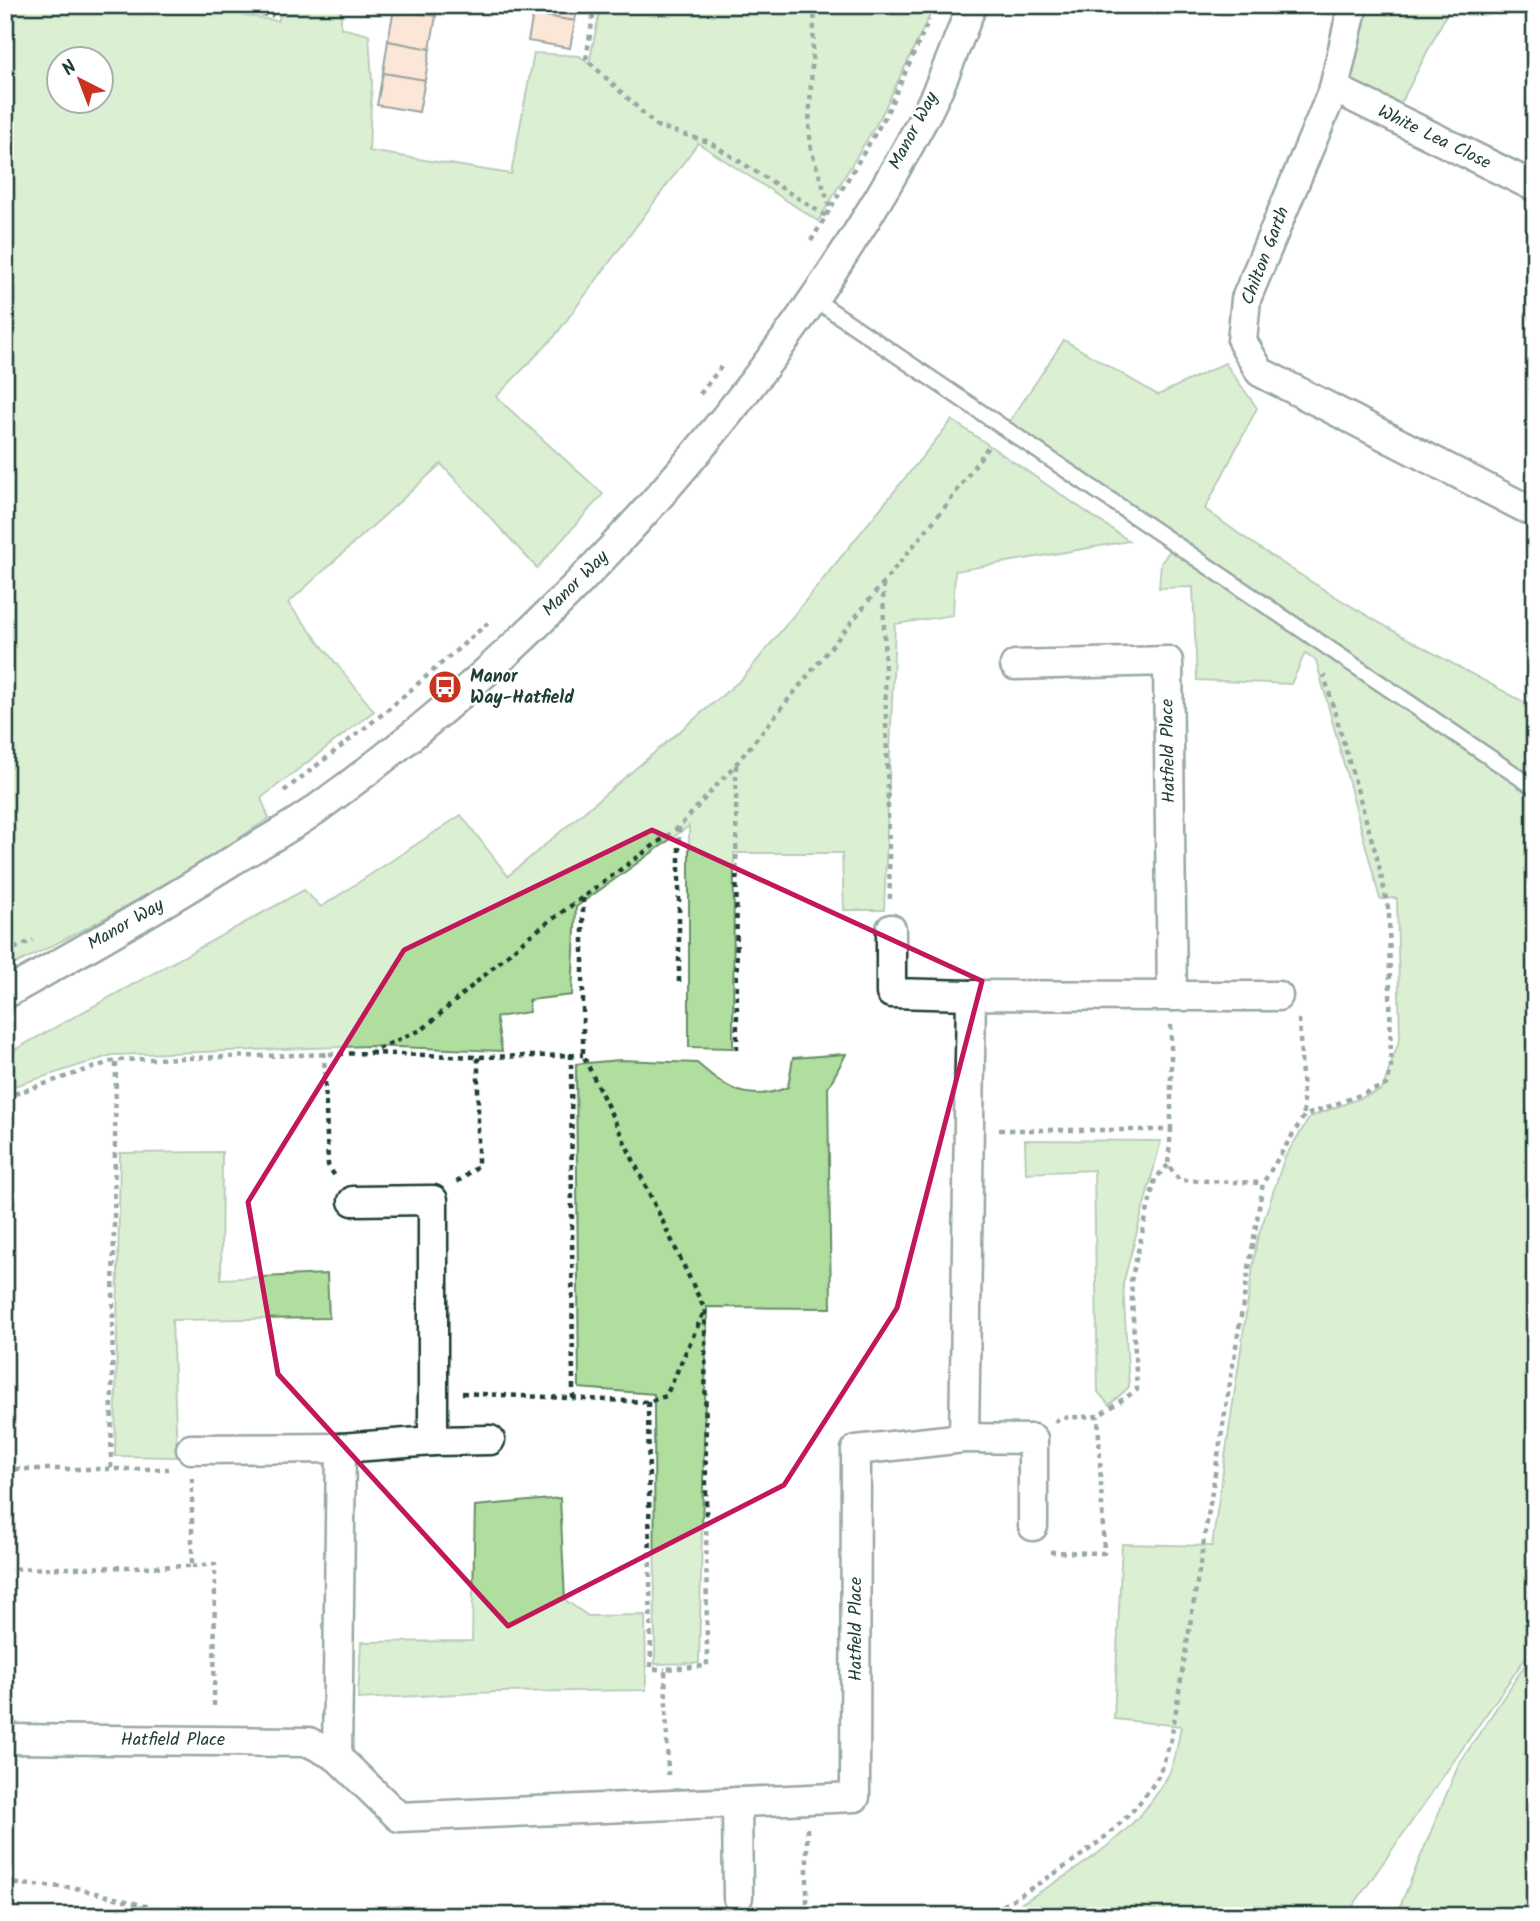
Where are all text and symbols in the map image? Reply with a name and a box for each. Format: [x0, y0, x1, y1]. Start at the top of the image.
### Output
north arrow [46, 46, 116, 116]
text: N [55, 54, 84, 84]
street label: Manor Way [881, 86, 947, 175]
street label: White Lea Close [1372, 98, 1496, 178]
street label: Chilton Garth [1234, 203, 1298, 309]
street label: Manor Way [536, 543, 617, 624]
place label: Manor Way-Hatfield [470, 663, 574, 713]
bus stop icon: Manor Way-Hatfield [426, 668, 464, 706]
street label: Hatfield Place [1154, 699, 1184, 803]
street label: Manor Way [82, 891, 170, 959]
street label: Hatfield Place [842, 1577, 871, 1681]
street label: Hatfield Place [121, 1726, 225, 1755]

